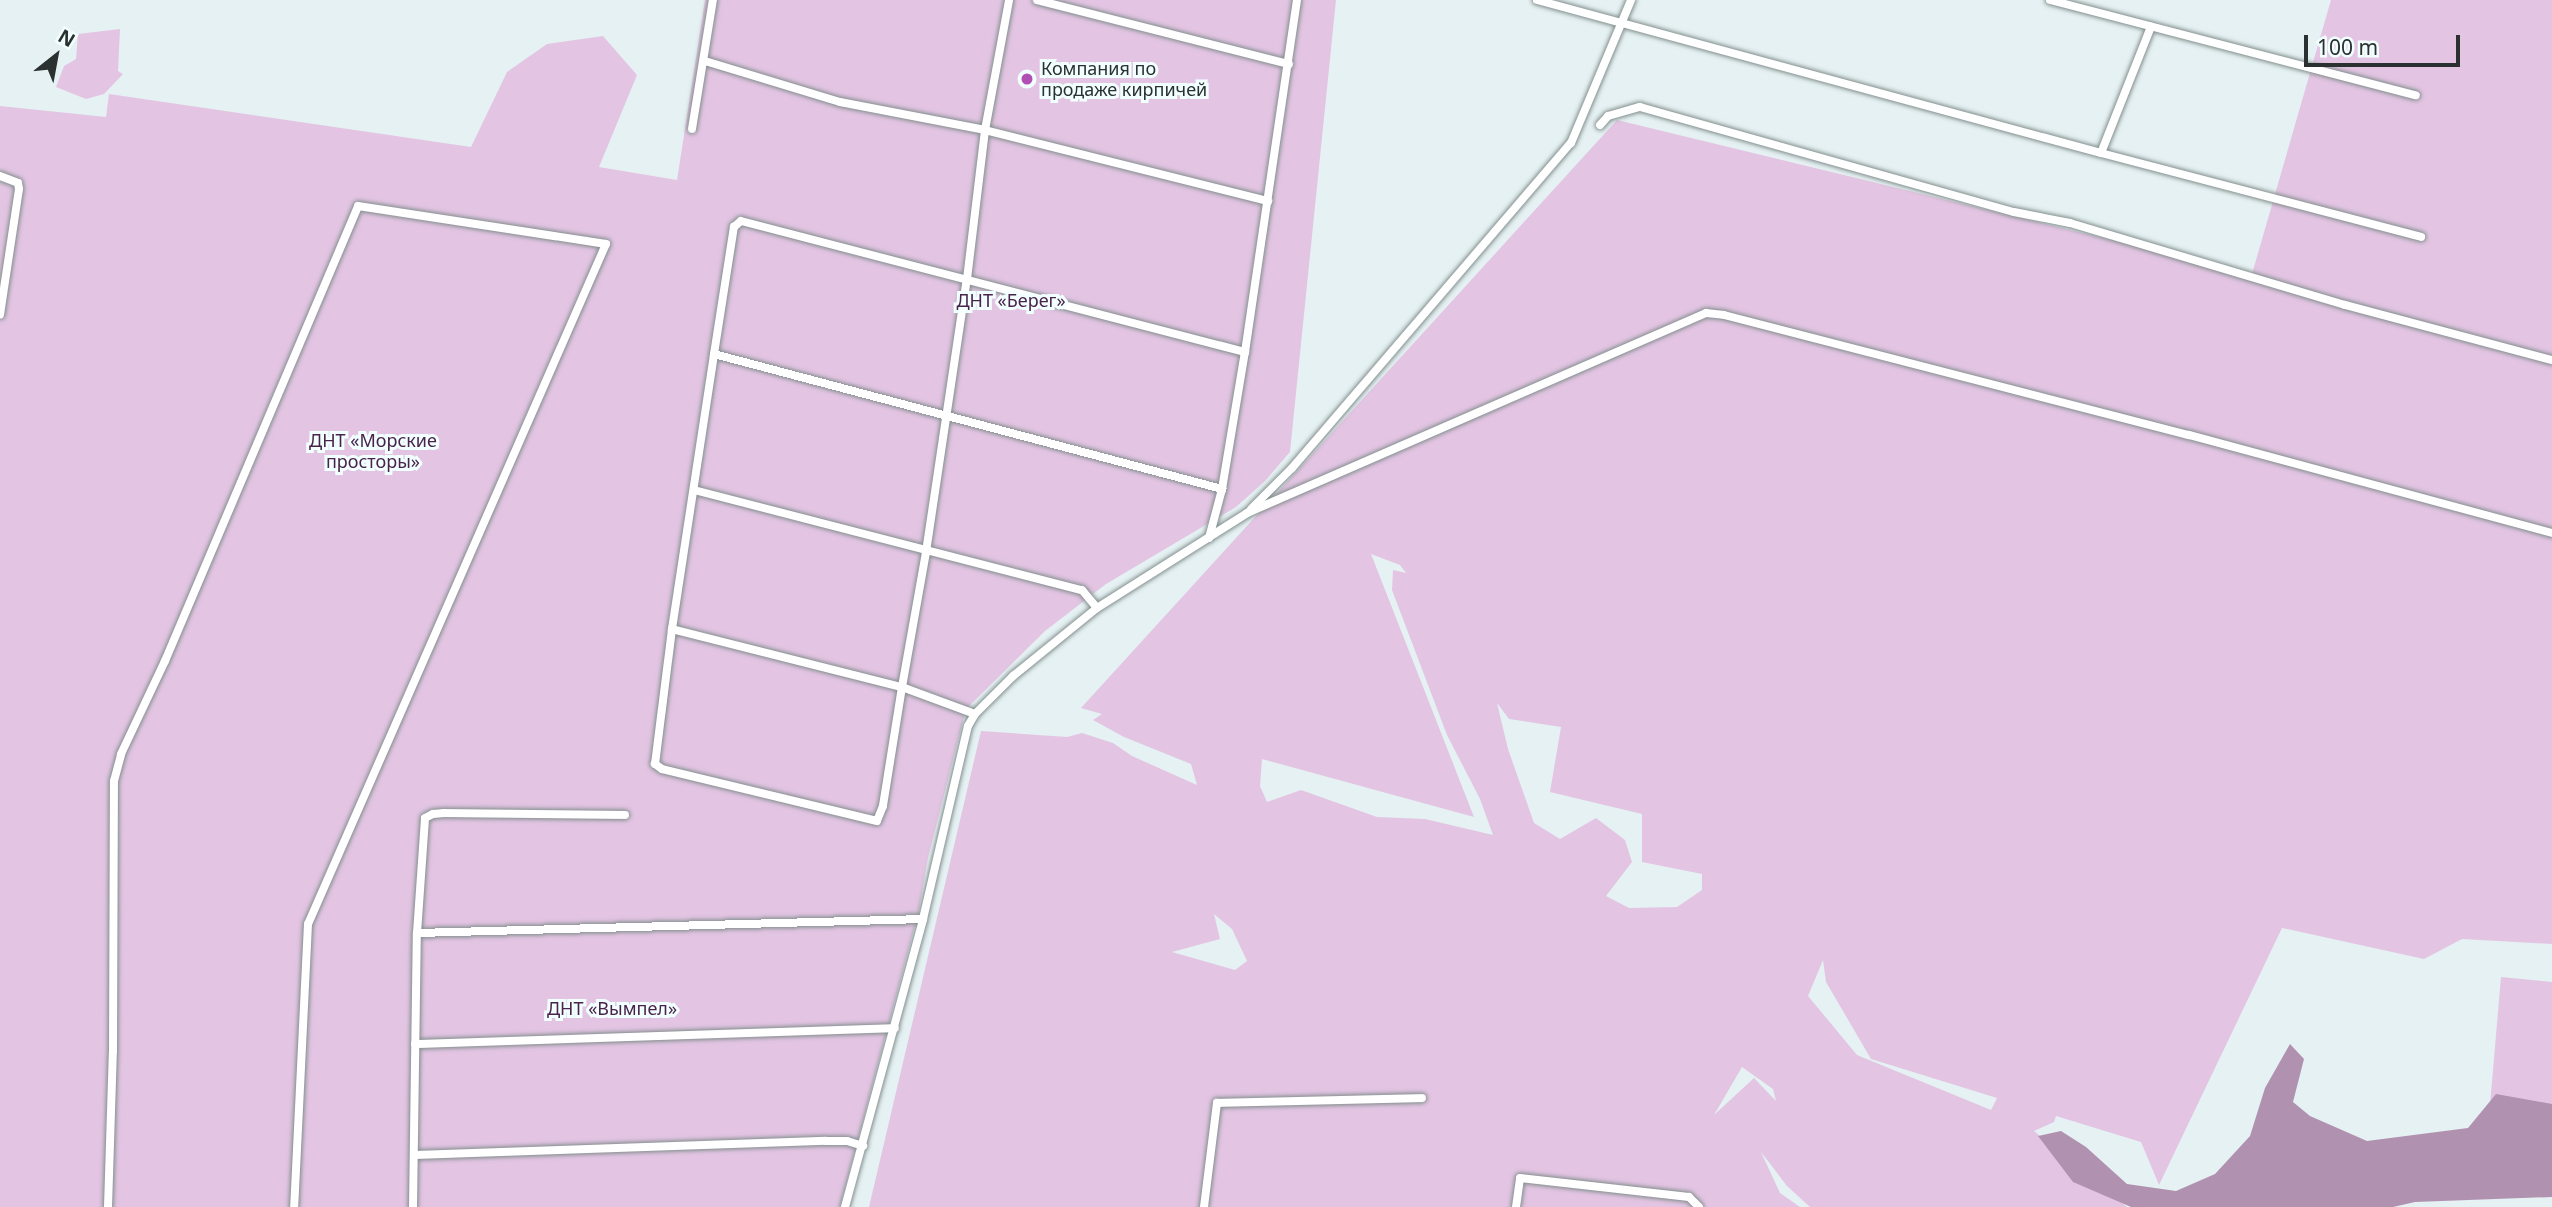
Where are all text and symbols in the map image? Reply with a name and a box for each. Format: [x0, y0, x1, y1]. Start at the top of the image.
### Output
north arrow [21, 21, 91, 91]
scale bar [2307, 21, 2463, 65]
text: N [53, 23, 80, 53]
text: 100 m [2317, 33, 2378, 61]
place label: Компания по продаже кирпичей [1041, 58, 1207, 100]
marker: Компания по продаже кирпичей [1019, 71, 1035, 87]
park label: ДНТ «Берег» [956, 289, 1066, 311]
park label: ДНТ «Морские просторы» [309, 430, 437, 472]
park label: ДНТ «Вымпел» [547, 997, 677, 1019]

